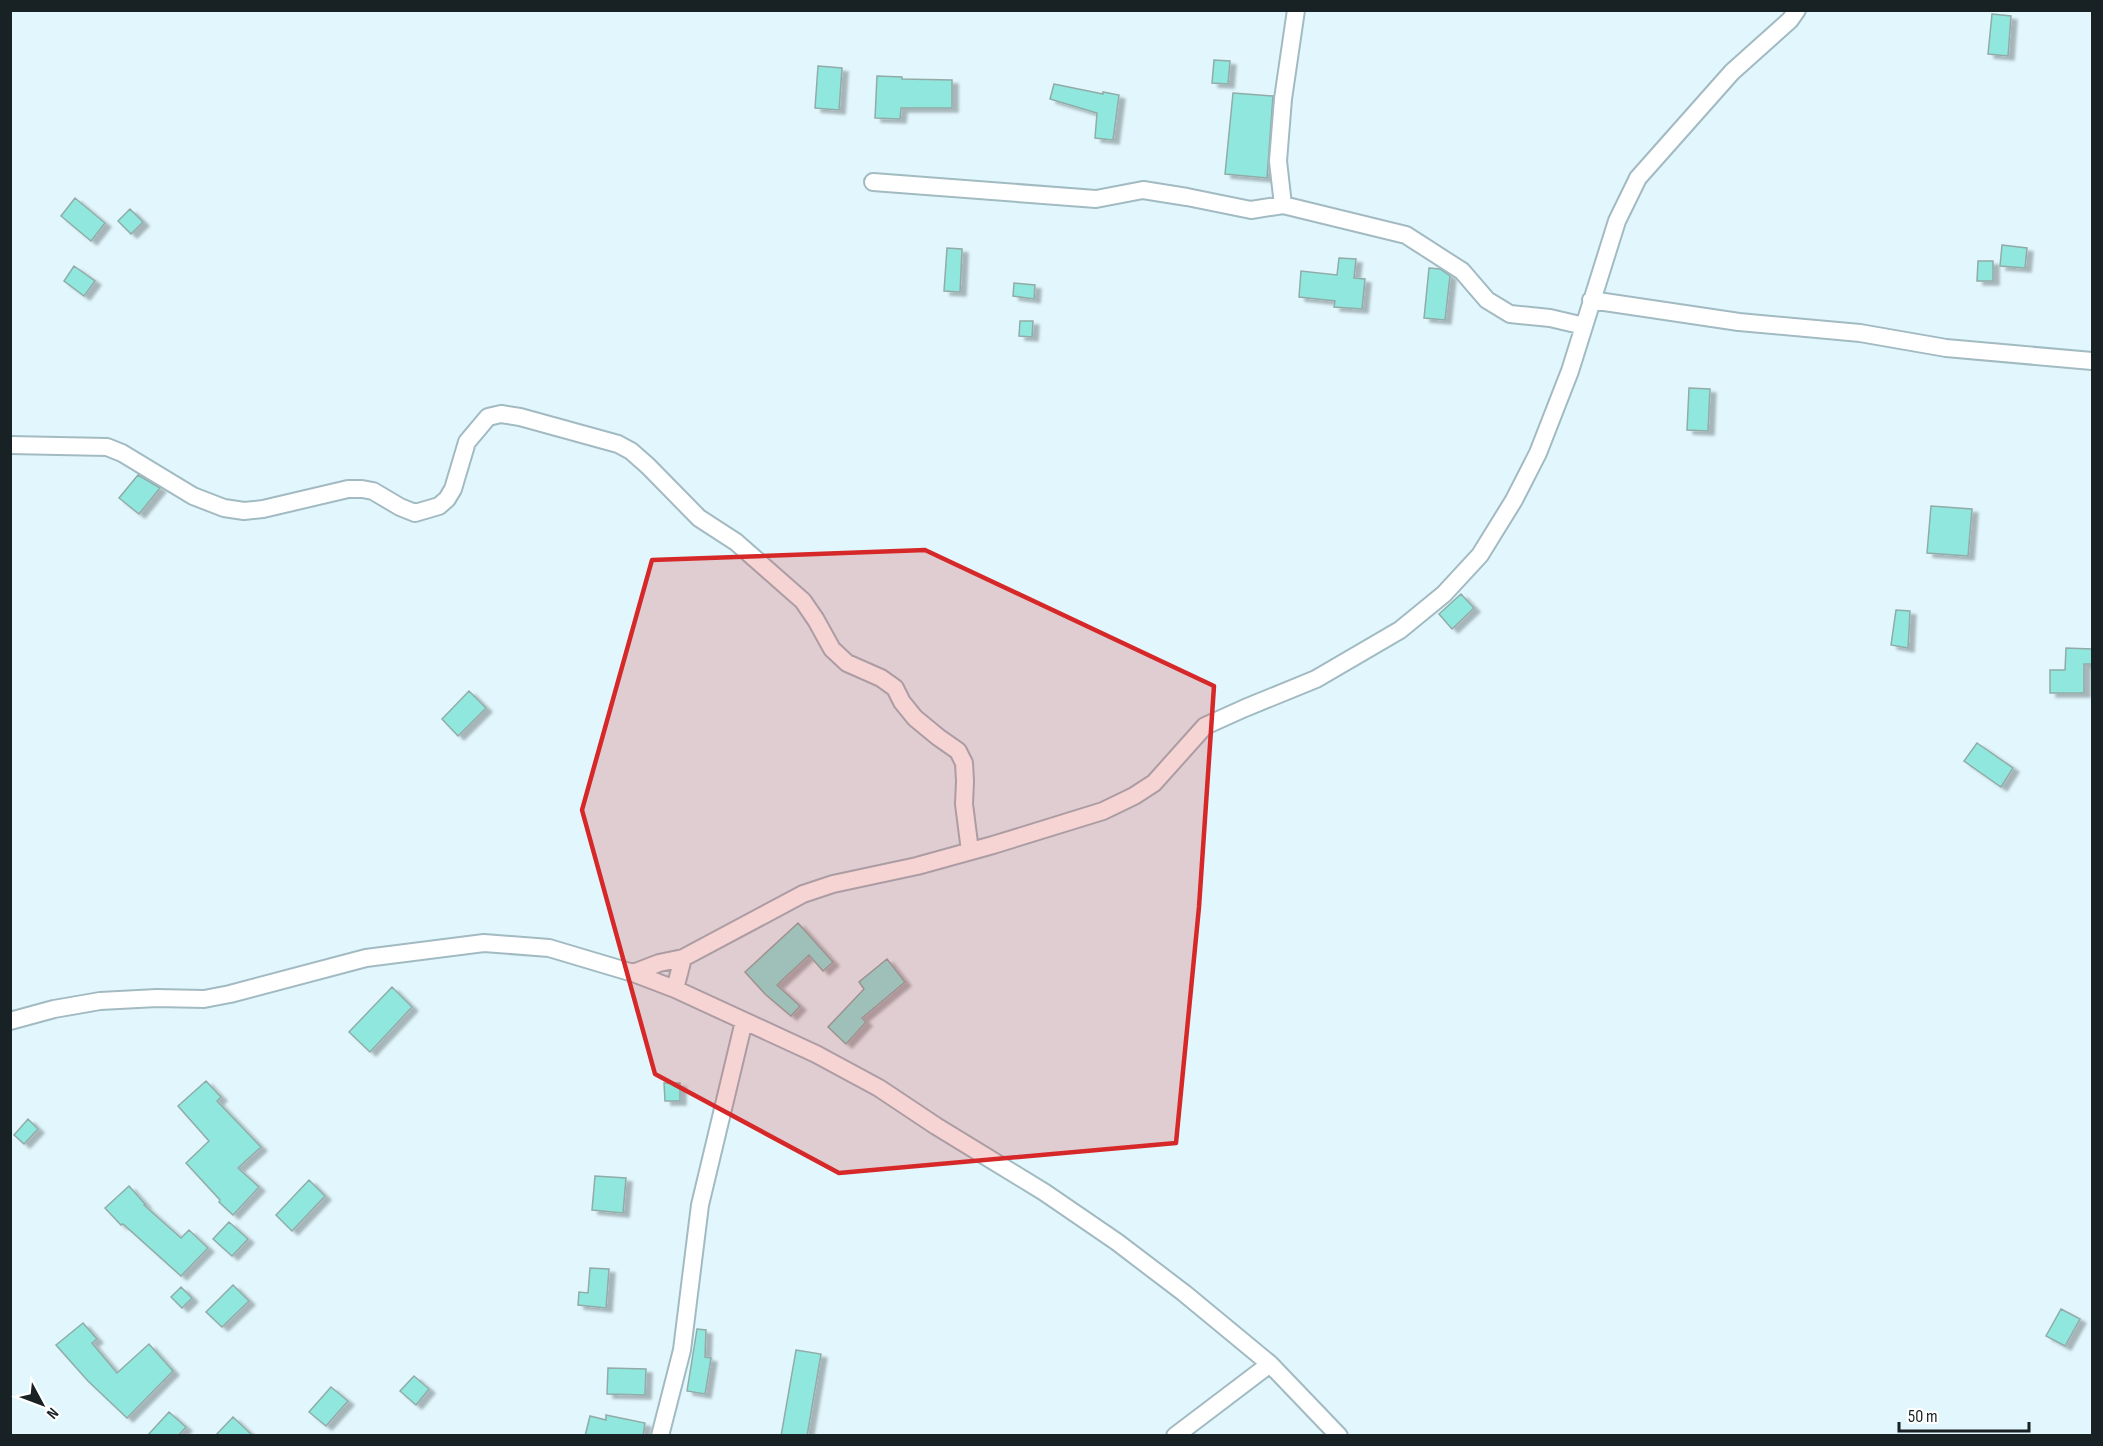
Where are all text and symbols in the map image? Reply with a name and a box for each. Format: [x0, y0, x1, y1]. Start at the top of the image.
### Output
north arrow [12, 1374, 72, 1434]
scale bar [1899, 1395, 2030, 1433]
text: N [42, 1403, 62, 1422]
text: 50 m [1908, 1406, 1938, 1427]

